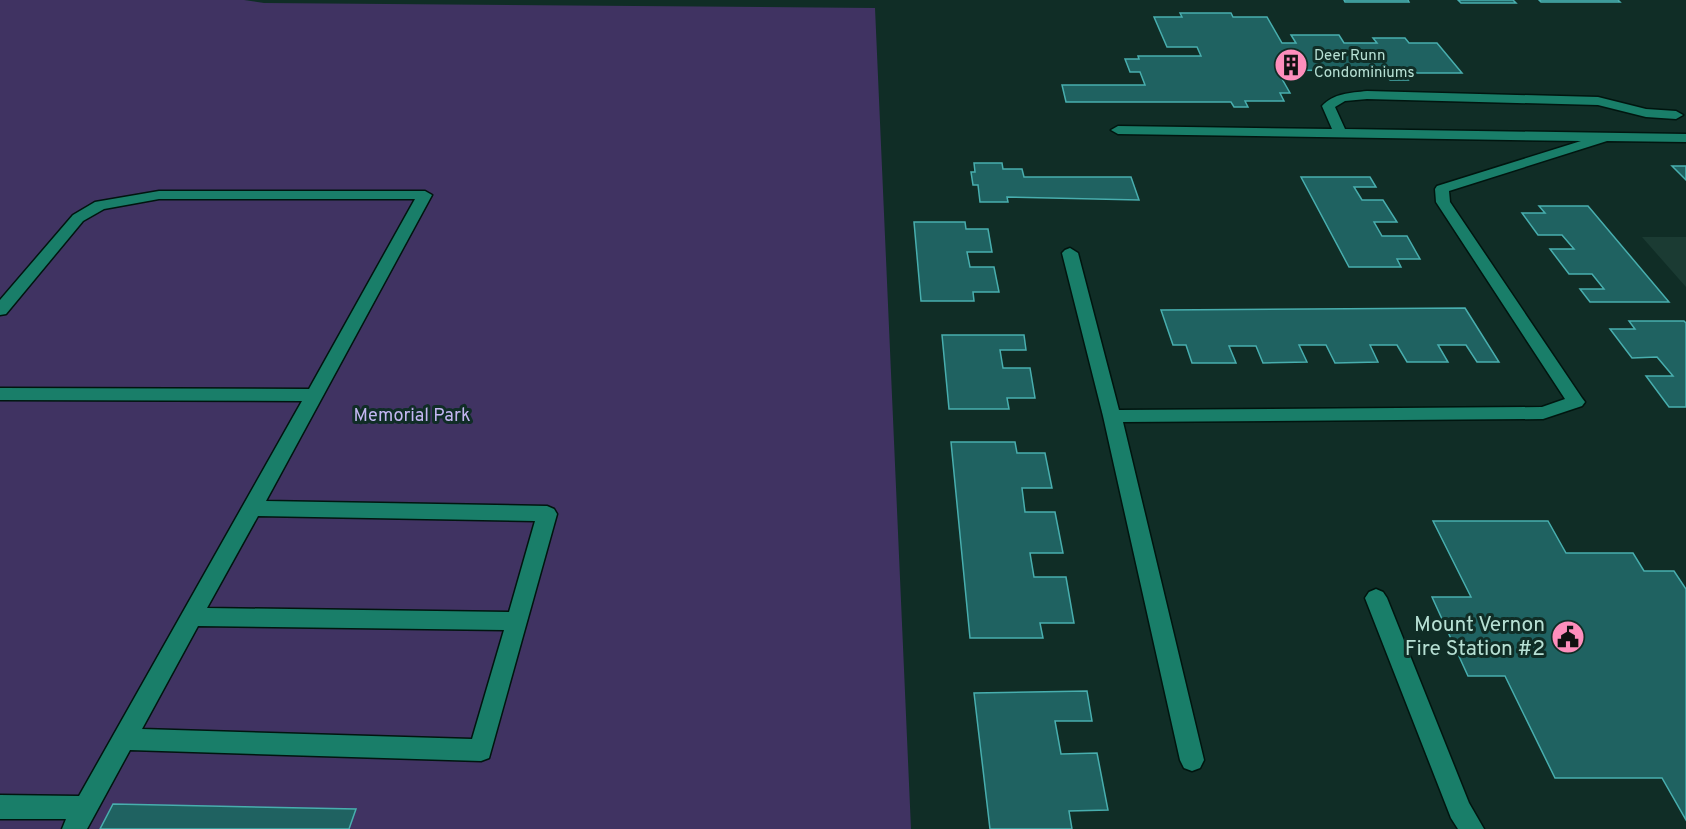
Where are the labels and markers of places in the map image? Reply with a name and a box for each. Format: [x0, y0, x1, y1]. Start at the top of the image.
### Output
building icon: Deer Runn Condominiums [1273, 47, 1309, 83]
place label: Deer Runn Condominiums [1314, 47, 1415, 83]
place label: Mount Vernon Fire Station #2 [1405, 612, 1545, 663]
public building icon: Mount Vernon Fire Station #2 [1550, 619, 1586, 655]

